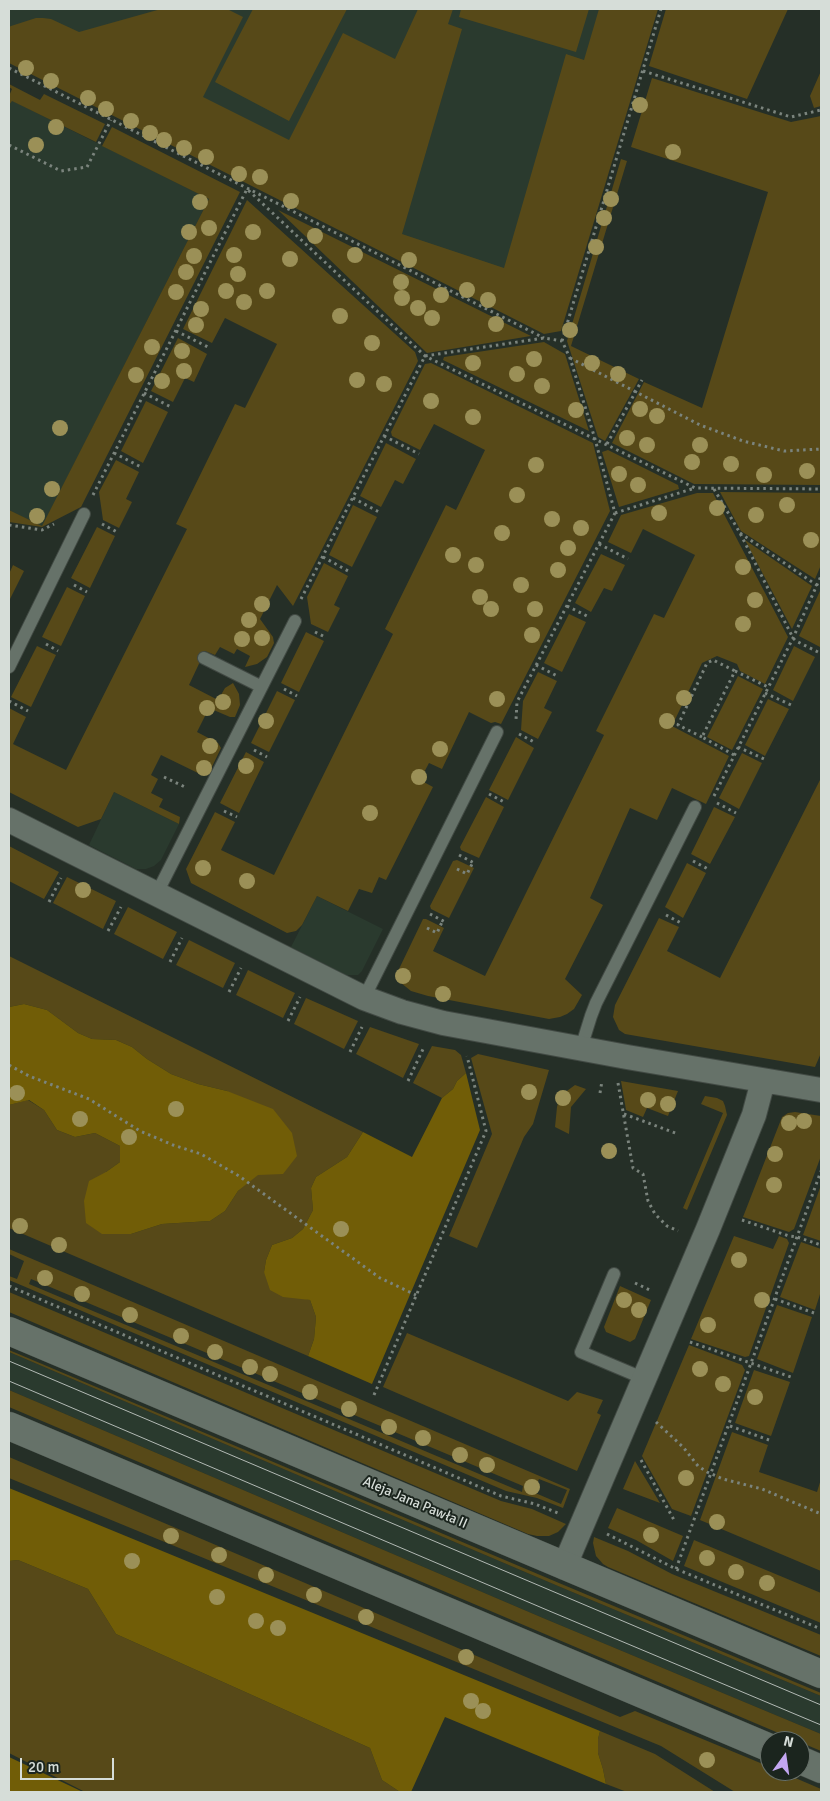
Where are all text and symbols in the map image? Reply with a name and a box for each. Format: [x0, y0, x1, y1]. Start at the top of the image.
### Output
street label: Aleja Jana Pawła II [360, 1473, 470, 1533]
north arrow [760, 1731, 810, 1781]
text: N [782, 1733, 795, 1751]
scale bar [22, 1748, 116, 1780]
text: 20 m [28, 1758, 59, 1776]

